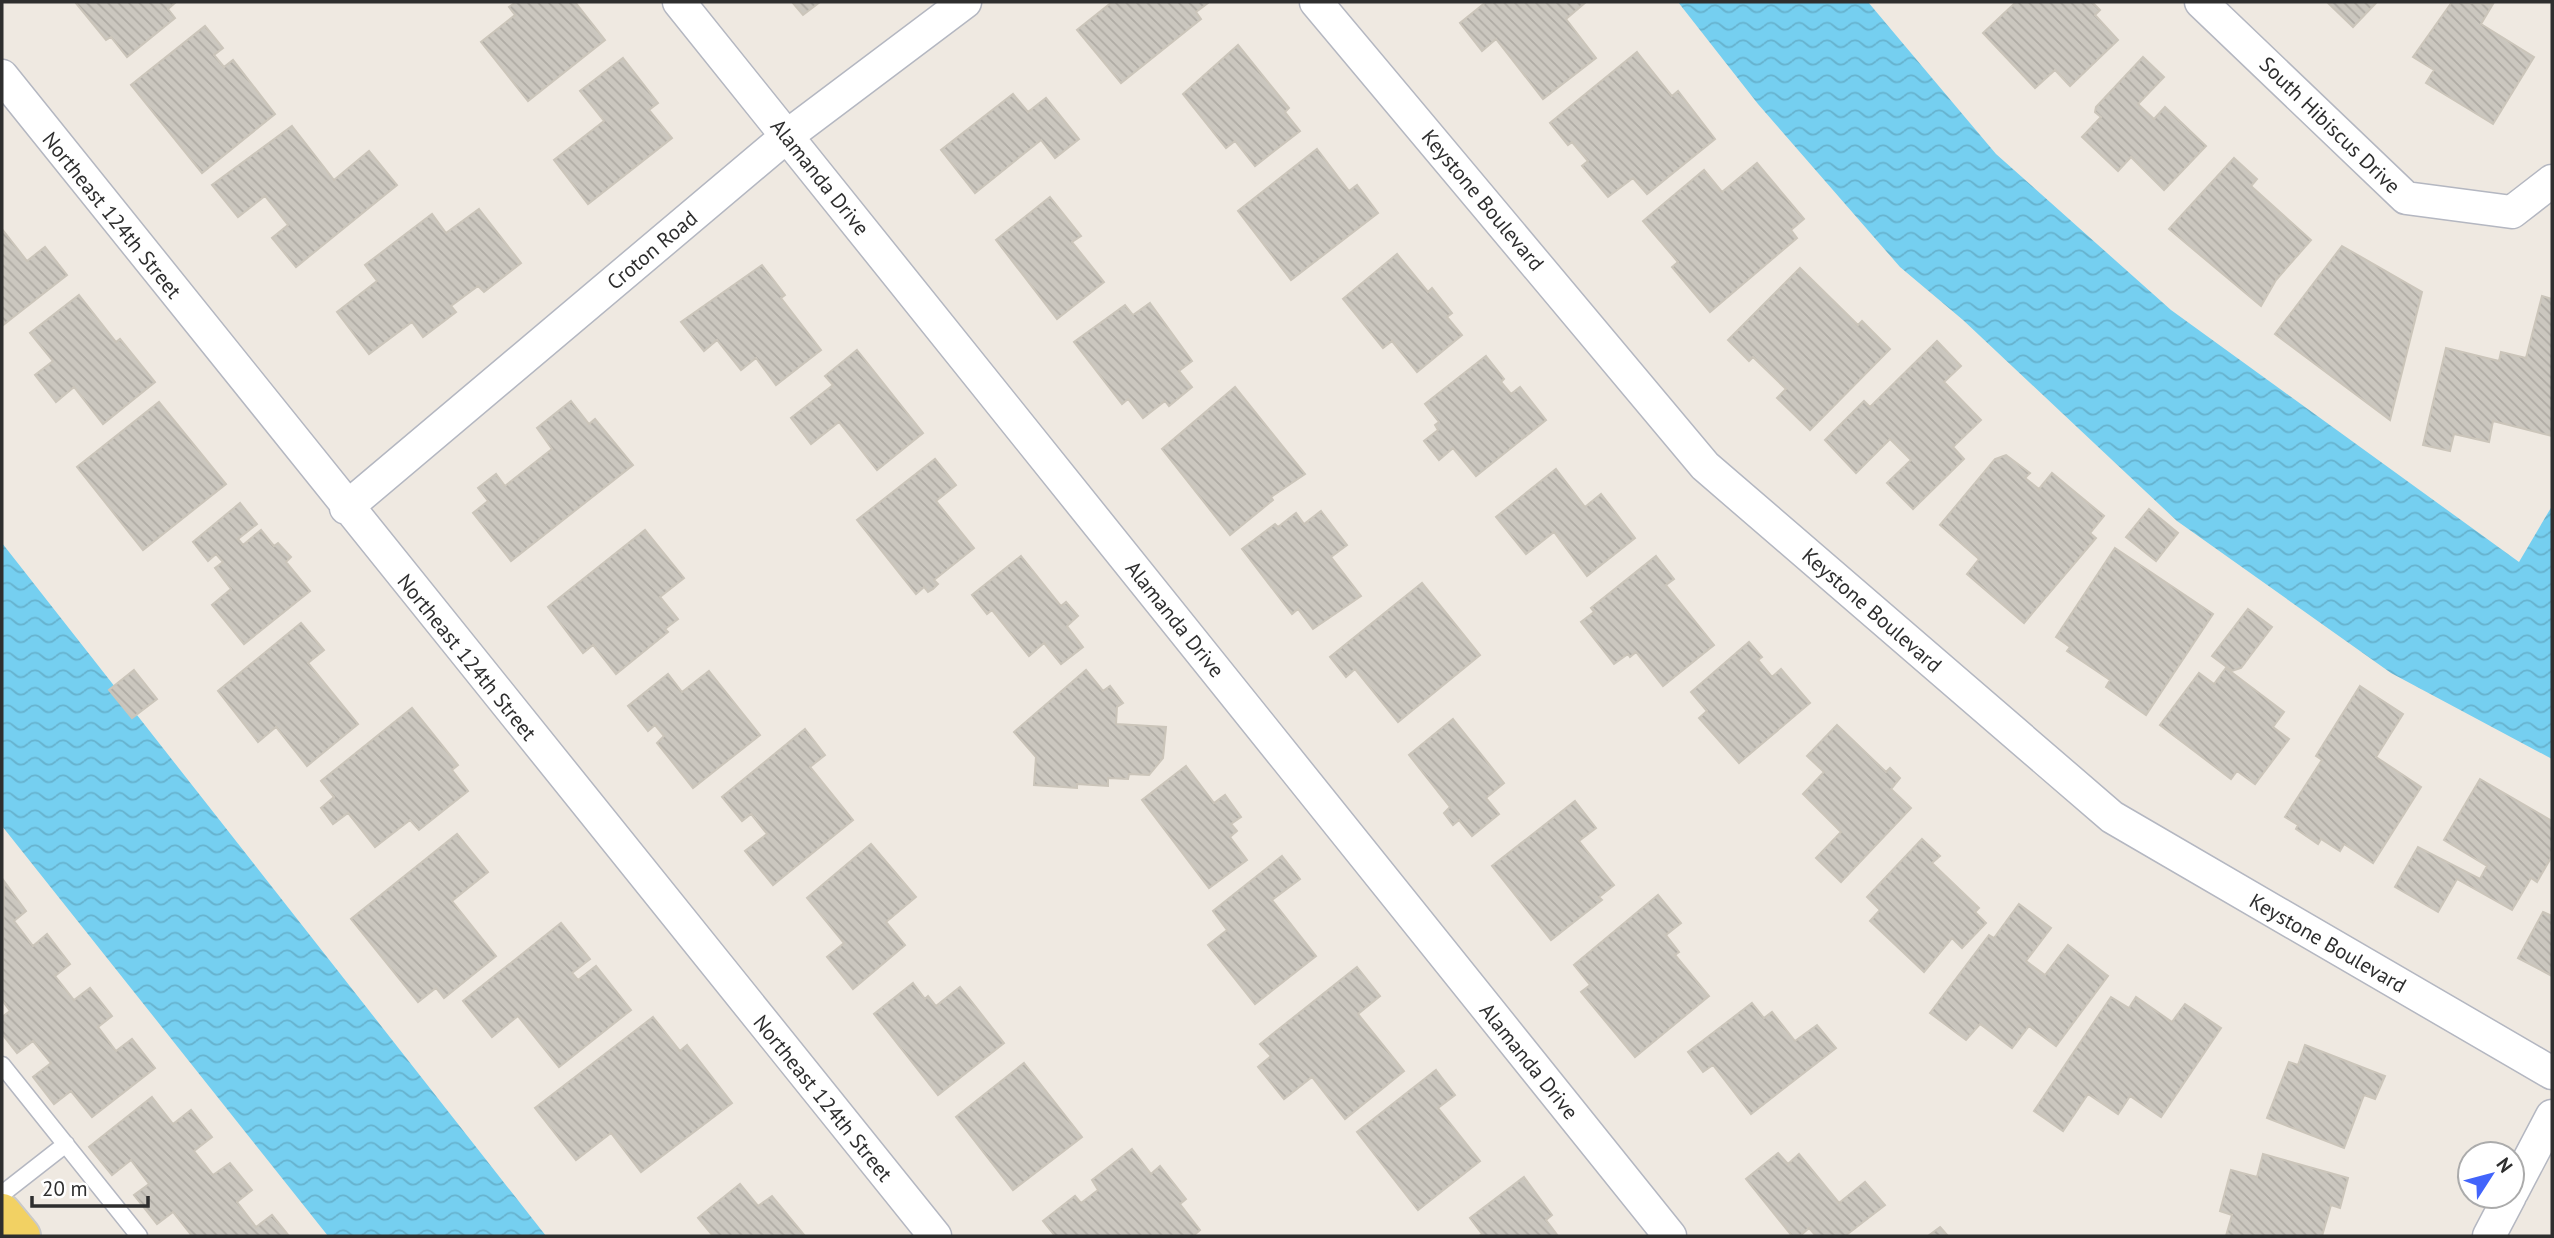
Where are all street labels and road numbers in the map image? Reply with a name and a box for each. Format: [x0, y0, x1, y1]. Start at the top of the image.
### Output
street label: South Hibiscus Drive [2254, 51, 2406, 199]
street label: Alamanda Drive [765, 113, 875, 241]
street label: Keystone Boulevard [1416, 124, 1550, 276]
street label: Northeast 124th Street [36, 126, 188, 304]
street label: Croton Road [601, 204, 703, 296]
street label: Keystone Boulevard [1796, 542, 1948, 678]
street label: Alamanda Drive [1120, 555, 1230, 683]
street label: Northeast 124th Street [391, 568, 543, 746]
street label: Keystone Boulevard [2245, 887, 2411, 999]
street label: Alamanda Drive [1474, 997, 1584, 1125]
street label: Northeast 124th Street [747, 1009, 899, 1187]

